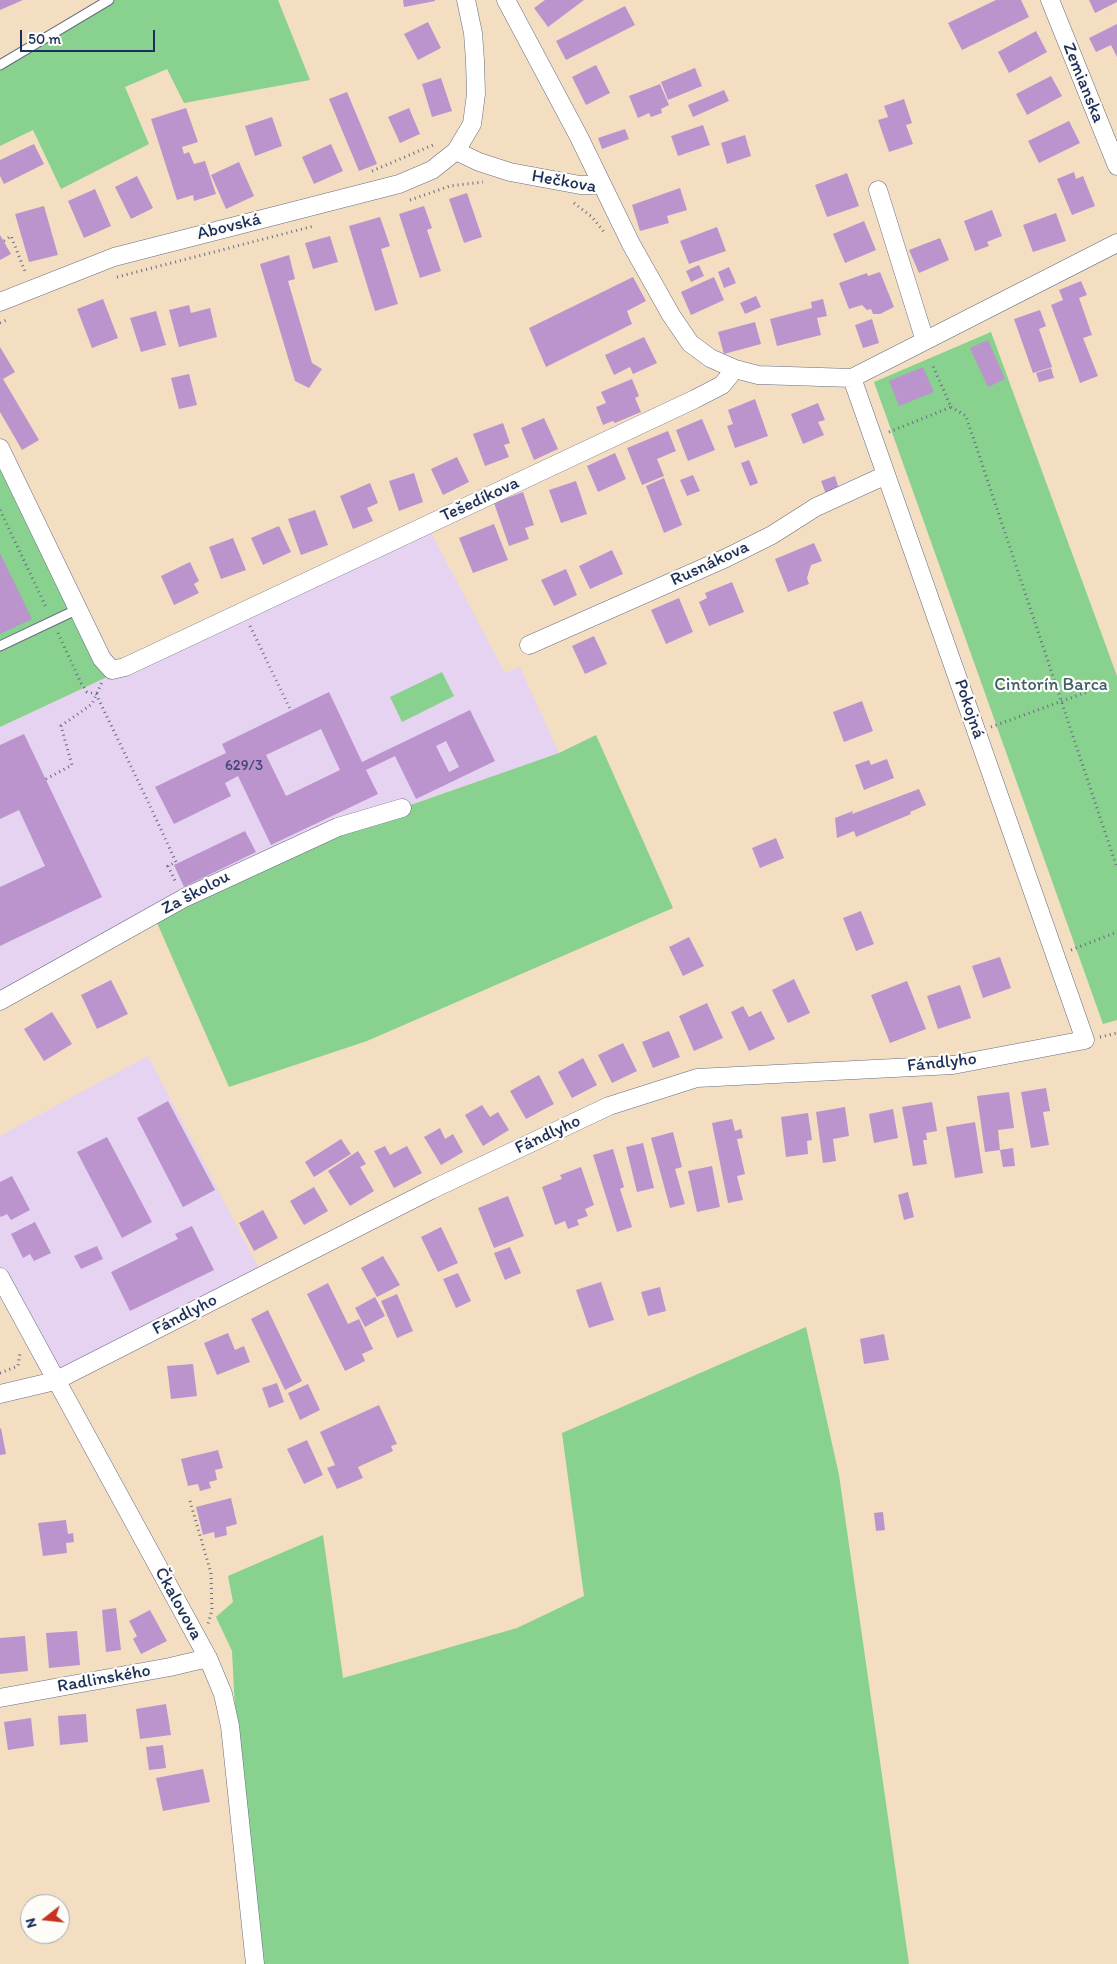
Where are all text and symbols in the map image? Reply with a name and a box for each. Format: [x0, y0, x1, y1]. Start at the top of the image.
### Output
scale bar [22, 20, 158, 52]
text: 50 m [28, 30, 61, 48]
street label: Zemianska [1057, 40, 1109, 126]
street label: Hečkova [530, 166, 598, 198]
street label: Abovská [195, 209, 263, 245]
street label: Tešedíkova [437, 472, 523, 528]
street label: Rusnákova [667, 536, 753, 592]
park label: Cintorín Barca [994, 674, 1108, 696]
street label: Pokojná [949, 676, 989, 742]
house number: 629/3 [225, 757, 263, 775]
street label: Za školou [158, 866, 234, 920]
street label: Fándlyho [906, 1049, 978, 1077]
street label: Fándlyho [512, 1110, 584, 1160]
street label: Fándlyho [149, 1290, 221, 1340]
street label: Čkalovova [149, 1564, 207, 1644]
street label: Radlinského [56, 1660, 152, 1698]
north arrow [20, 1894, 70, 1944]
text: N [22, 1916, 41, 1930]

